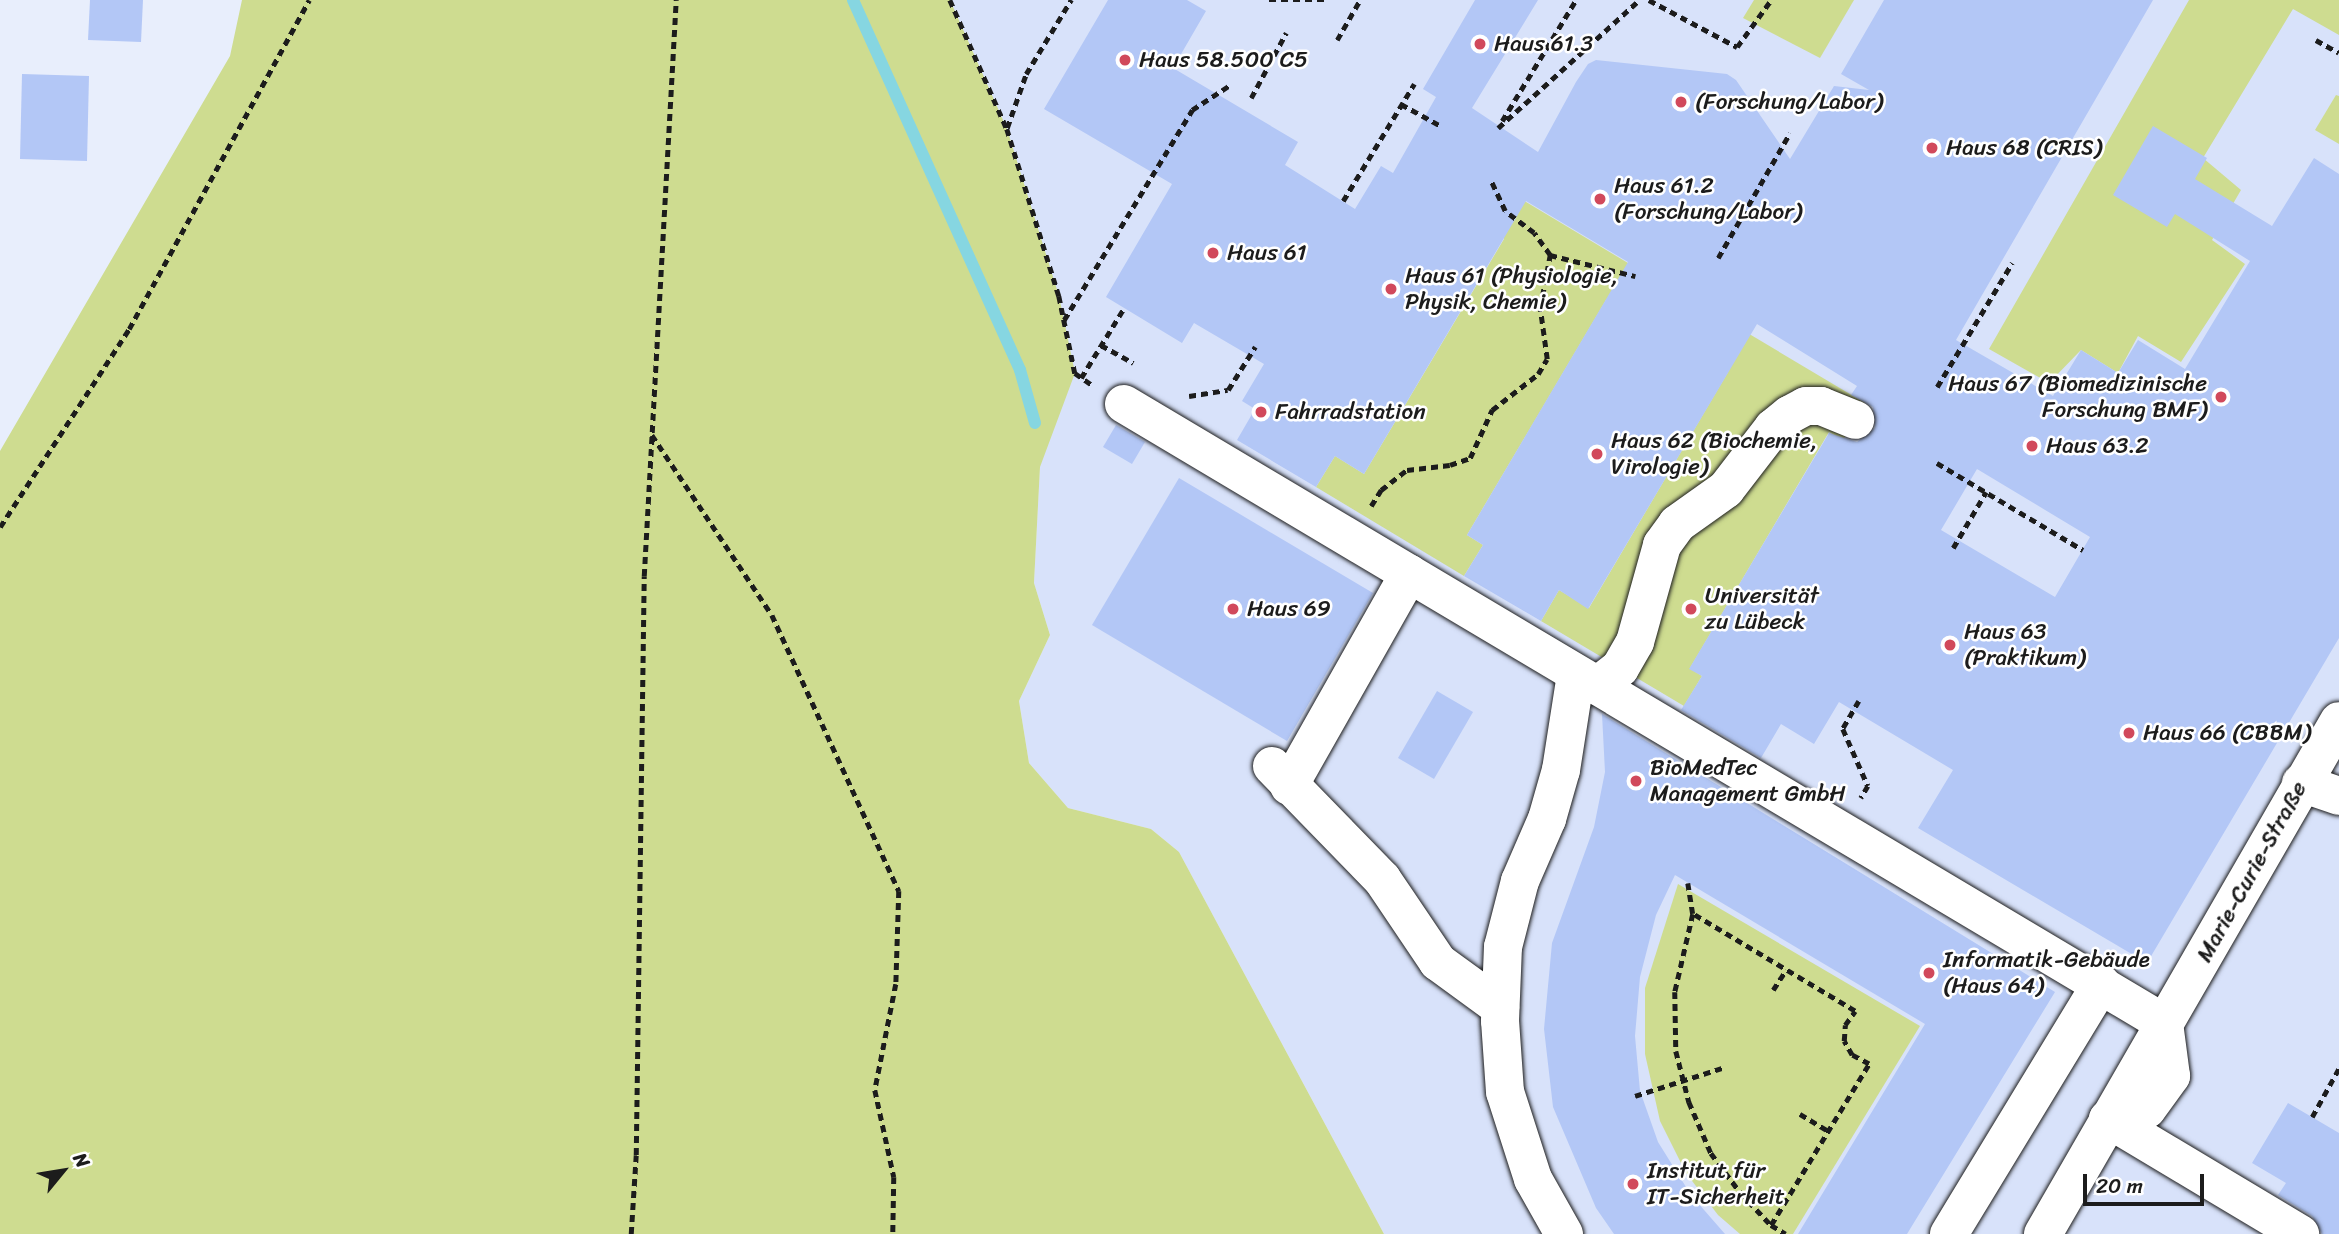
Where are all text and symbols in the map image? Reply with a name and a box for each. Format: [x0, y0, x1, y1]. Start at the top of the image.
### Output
place label: Haus 61.3 [1494, 30, 1593, 58]
marker: Haus 61.3 [1472, 36, 1488, 52]
place label: Haus 58.500 C5 [1139, 46, 1308, 74]
marker: Haus 58.500 C5 [1117, 52, 1133, 68]
place label: (Forschung/Labor) [1695, 88, 1883, 116]
marker: (Forschung/Labor) [1673, 94, 1689, 110]
place label: Haus 68 (CRIS) [1946, 134, 2102, 162]
marker: Haus 68 (CRIS) [1924, 140, 1940, 156]
place label: Haus 61.2 (Forschung/Labor) [1614, 172, 1802, 226]
marker: Haus 61.2 (Forschung/Labor) [1592, 191, 1608, 207]
place label: Haus 61 [1227, 239, 1307, 267]
marker: Haus 61 [1205, 245, 1221, 261]
place label: Haus 61 (Physiologie, Physik, Chemie) [1405, 262, 1618, 316]
marker: Haus 61 (Physiologie, Physik, Chemie) [1383, 281, 1399, 297]
place label: Haus 67 (Biomedizinische Forschung BMF) [1948, 370, 2207, 424]
marker: Haus 67 (Biomedizinische Forschung BMF) [2213, 389, 2229, 405]
place label: Fahrradstation [1275, 398, 1426, 426]
marker: Fahrradstation [1253, 404, 1269, 420]
place label: Haus 62 (Biochemie, Virologie) [1611, 427, 1817, 481]
place label: Haus 63.2 [2046, 432, 2149, 460]
marker: Haus 63.2 [2024, 438, 2040, 454]
marker: Haus 62 (Biochemie, Virologie) [1589, 446, 1605, 462]
place label: Universität zu Lübeck [1705, 582, 1819, 636]
place label: Haus 69 [1247, 595, 1331, 623]
marker: Haus 69 [1225, 601, 1241, 617]
marker: Universität zu Lübeck [1683, 601, 1699, 617]
place label: Haus 63 (Praktikum) [1964, 618, 2085, 672]
marker: Haus 63 (Praktikum) [1942, 637, 1958, 653]
place label: Haus 66 (CBBM) [2143, 719, 2311, 747]
marker: Haus 66 (CBBM) [2121, 725, 2137, 741]
place label: BioMedTec Management GmbH [1650, 754, 1845, 808]
marker: BioMedTec Management GmbH [1628, 773, 1644, 789]
street label: Marie-Curie-Straße [2191, 777, 2313, 967]
place label: Informatik-Gebäude (Haus 64) [1943, 946, 2150, 1000]
marker: Informatik-Gebäude (Haus 64) [1921, 965, 1937, 981]
north arrow [28, 1136, 98, 1206]
text: N [64, 1146, 99, 1174]
place label: Institut für IT-Sicherheit [1647, 1157, 1785, 1211]
scale bar [2087, 1160, 2208, 1204]
text: 20 m [2096, 1167, 2143, 1205]
marker: Institut für IT-Sicherheit [1625, 1176, 1641, 1192]

